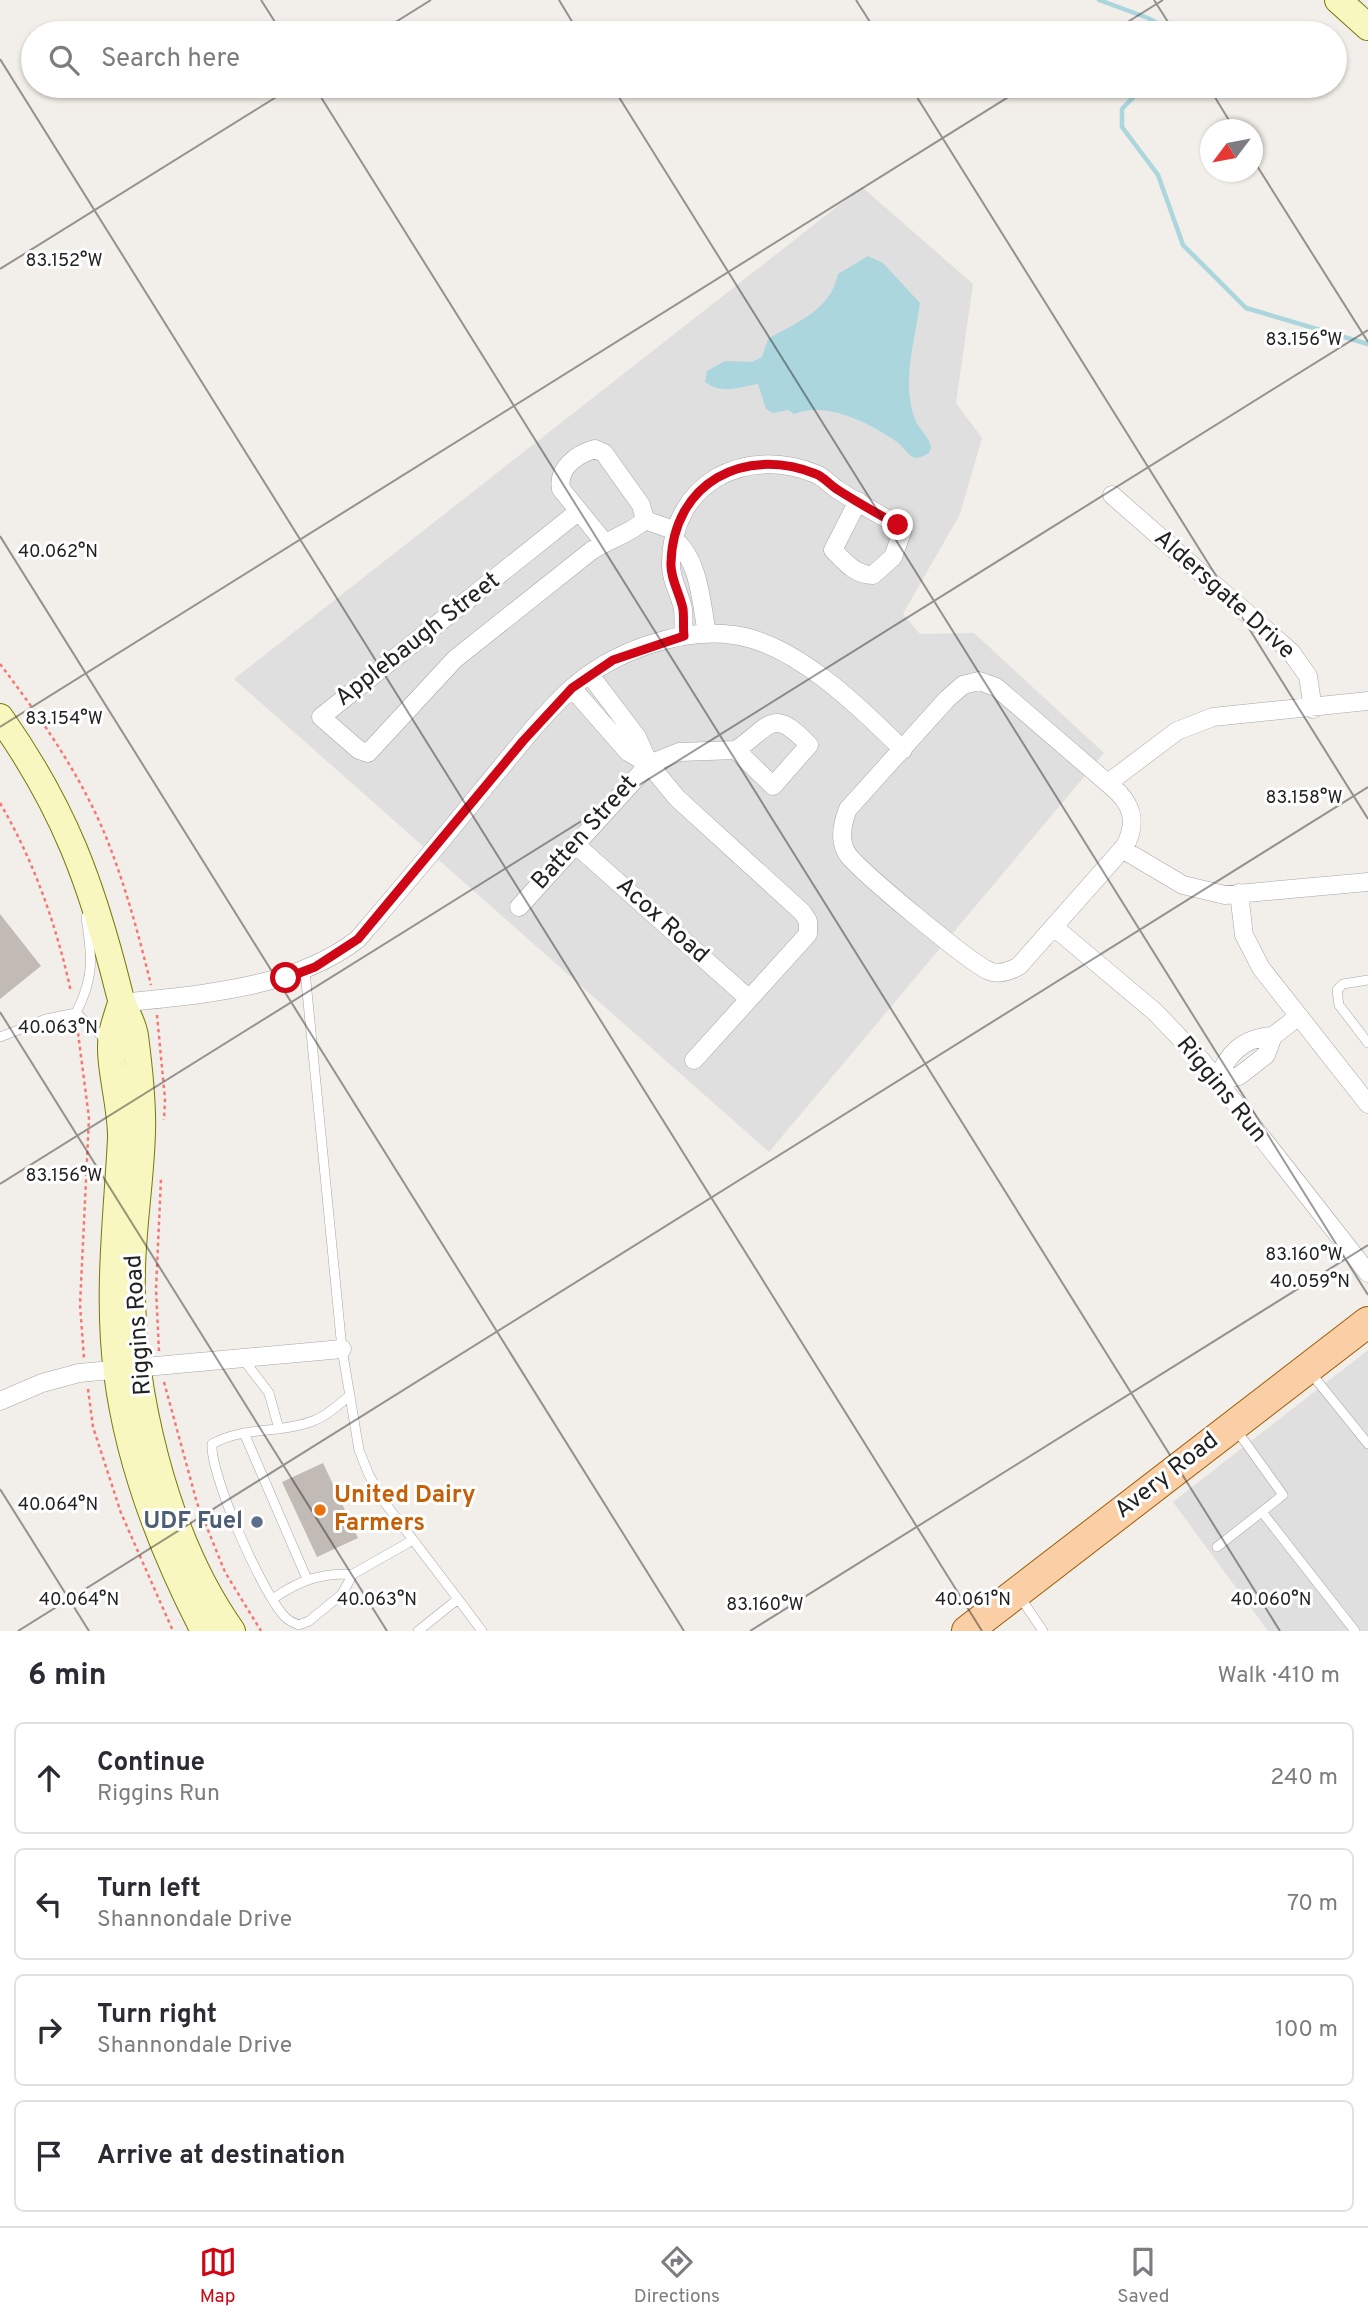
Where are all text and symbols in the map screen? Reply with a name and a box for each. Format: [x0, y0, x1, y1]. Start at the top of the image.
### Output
search box [21, 21, 1347, 98]
icon: search [45, 41, 83, 79]
text: Search here [101, 43, 240, 76]
north arrow [1200, 119, 1263, 182]
text: 83.152°W [25, 250, 103, 273]
text: 83.156°W [1266, 329, 1342, 352]
route end [882, 509, 913, 540]
street label: Aldersgate Drive [1147, 524, 1301, 666]
text: 40.062°N [18, 541, 98, 564]
street label: Applebaugh Street [330, 566, 506, 714]
text: 83.154°W [25, 708, 103, 731]
street label: Batten Street [526, 769, 644, 897]
text: 83.158°W [1265, 787, 1343, 810]
street label: Acox Road [609, 871, 715, 971]
route start [270, 962, 301, 993]
text: 40.063°N [18, 1017, 98, 1040]
street label: Riggins Run [1169, 1031, 1273, 1149]
text: 83.156°W [26, 1165, 102, 1188]
text: 83.160°W [1265, 1244, 1343, 1267]
street label: Riggins Road [119, 1254, 159, 1396]
text: 40.059°N [1270, 1271, 1350, 1294]
street label: Avery Road [1109, 1426, 1225, 1526]
place label: United Dairy Farmers [334, 1481, 476, 1539]
text: 40.064°N [18, 1494, 98, 1517]
marker: United Dairy Farmers [312, 1502, 328, 1518]
place label: UDF Fuel [143, 1507, 243, 1537]
marker: UDF Fuel [249, 1514, 265, 1530]
text: 40.064°N [39, 1589, 119, 1612]
text: 40.063°N [337, 1589, 417, 1612]
text: 40.061°N [935, 1589, 1011, 1612]
text: 40.060°N [1231, 1589, 1311, 1612]
text: 83.160°W [726, 1594, 804, 1617]
text: 6 min [28, 1658, 106, 1695]
text: Walk · 410 m [1218, 1662, 1340, 1691]
text: Continue [97, 1747, 205, 1780]
icon: ahead [30, 1759, 68, 1797]
text: 240 m [1270, 1764, 1338, 1793]
text: Riggins Run [97, 1780, 220, 1809]
text: Turn left [97, 1873, 201, 1906]
icon: left [30, 1885, 68, 1923]
text: 70 m [1287, 1890, 1338, 1919]
text: Shannondale Drive [97, 1906, 292, 1935]
text: Turn right [97, 1999, 217, 2032]
icon: right [30, 2011, 68, 2049]
text: 100 m [1275, 2016, 1338, 2045]
text: Shannondale Drive [97, 2032, 292, 2061]
icon: arrive [30, 2137, 68, 2175]
text: Arrive at destination [97, 2140, 345, 2173]
tab: Map [199, 2243, 237, 2309]
tab: Directions [634, 2243, 720, 2309]
tab: Saved [1117, 2243, 1169, 2309]

